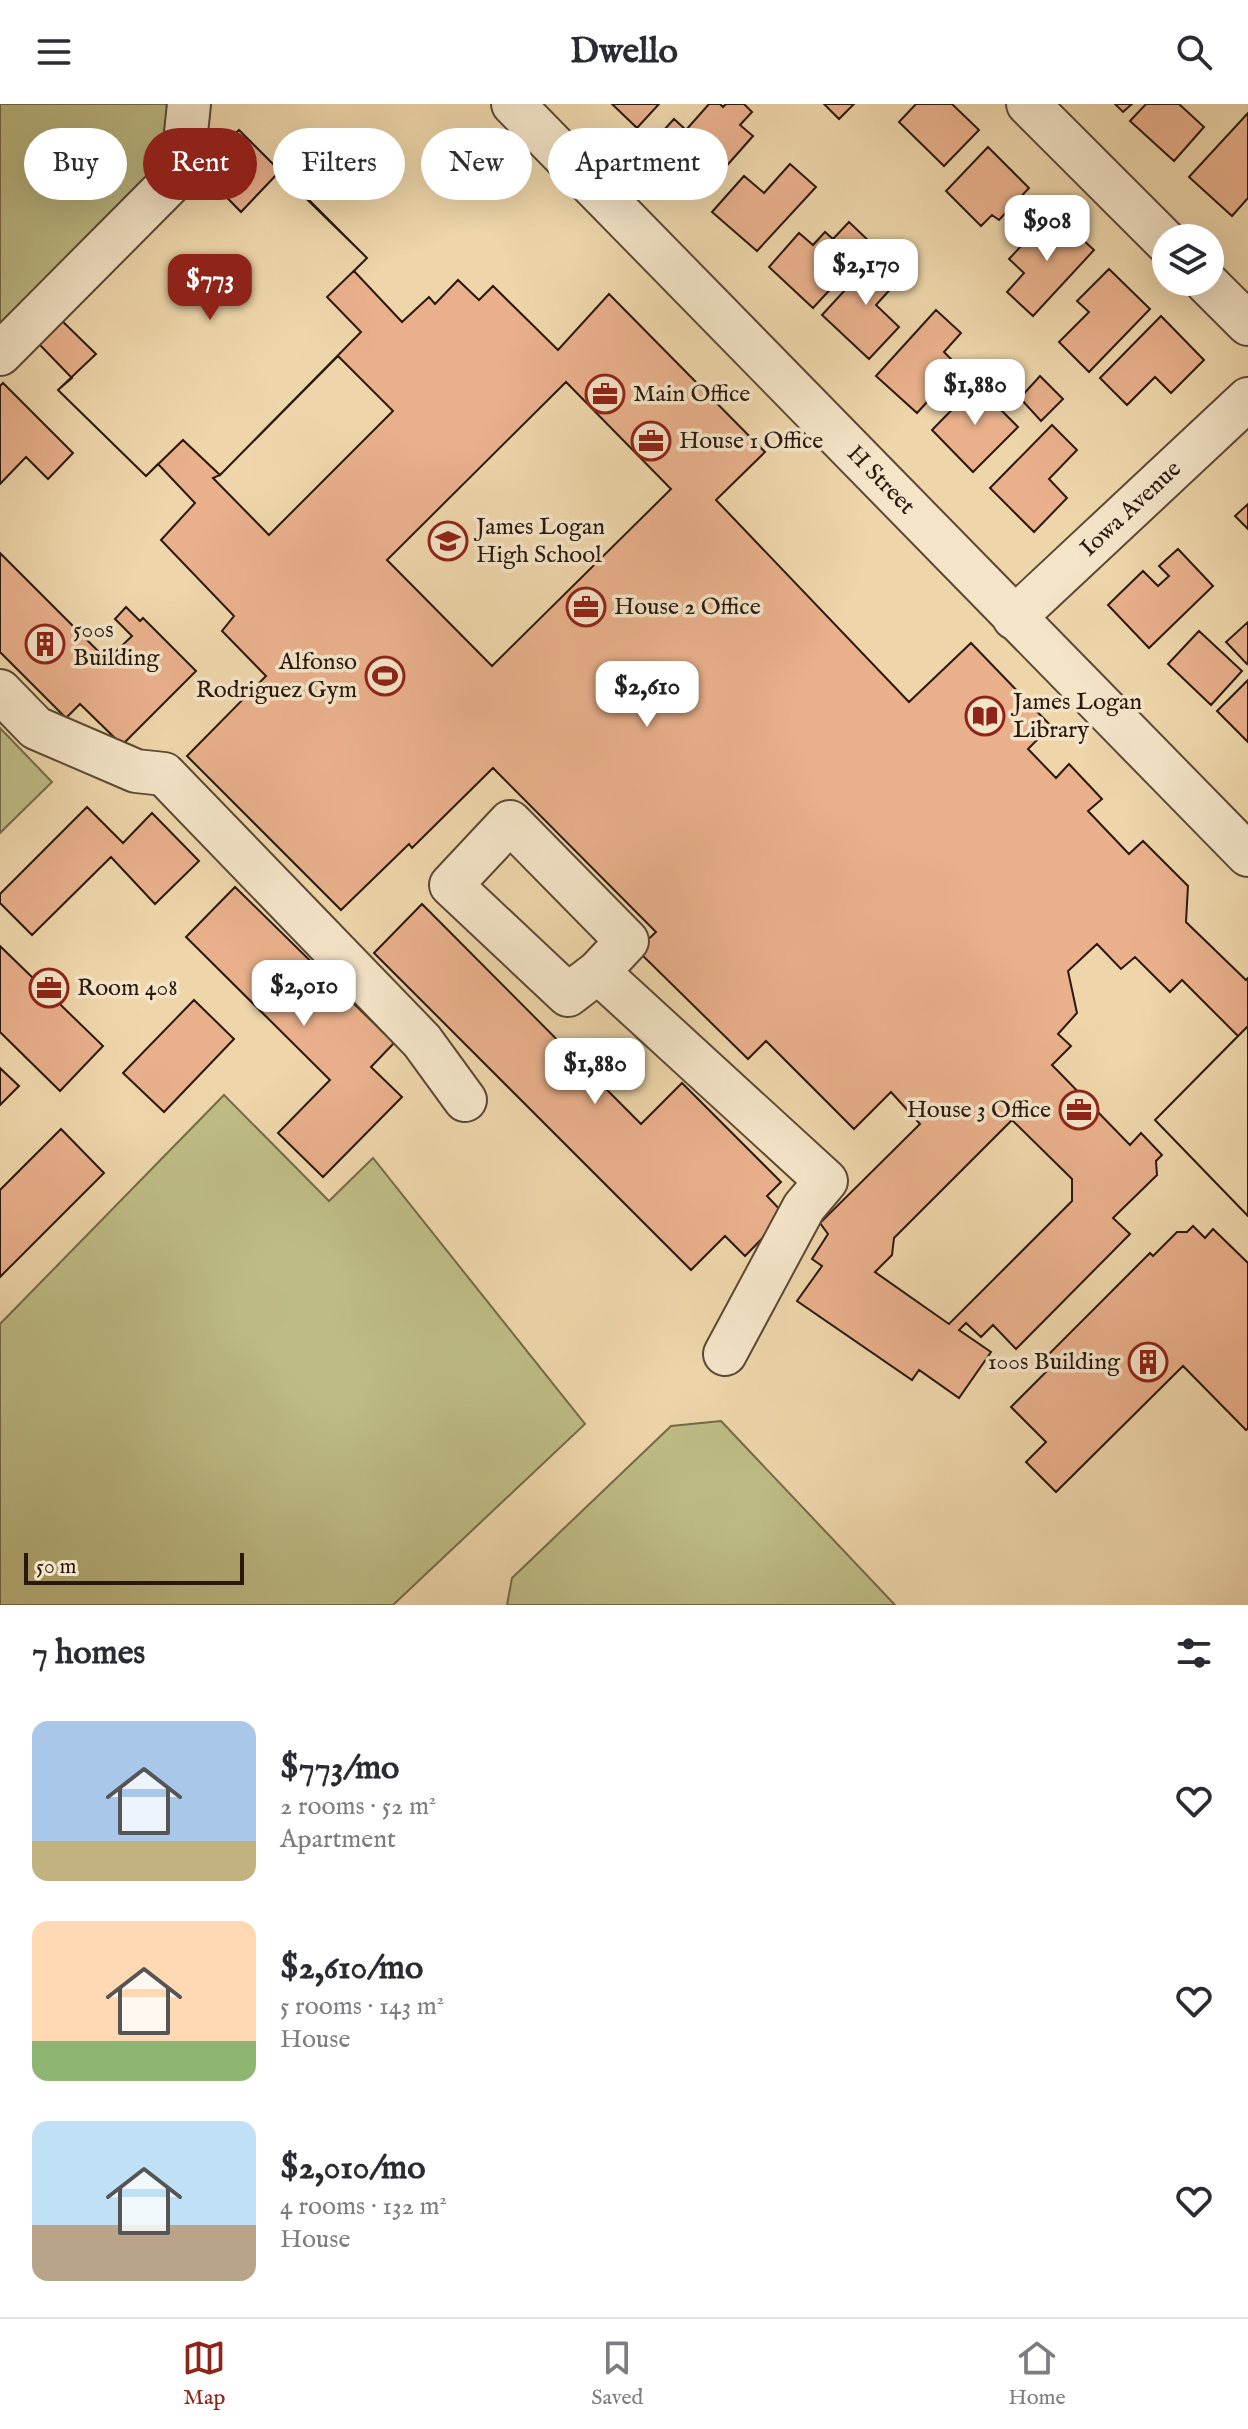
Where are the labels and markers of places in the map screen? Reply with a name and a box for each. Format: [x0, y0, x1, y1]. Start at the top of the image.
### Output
pin: $908 [1000, 195, 1094, 263]
pin: $2,170 [801, 239, 931, 307]
pin: $773 [163, 254, 257, 322]
pin: $1,880 [910, 359, 1040, 427]
office icon: Main Office [584, 373, 626, 415]
place label: Main Office [633, 379, 750, 410]
office icon: House 1 Office [630, 420, 672, 462]
place label: House 1 Office [679, 426, 823, 457]
place label: James Logan High School [473, 512, 605, 571]
school or university icon: James Logan High School [427, 520, 469, 562]
office icon: House 2 Office [565, 586, 607, 628]
place label: House 2 Office [614, 592, 761, 623]
place label: 500s Building [73, 615, 160, 674]
building icon: 500s Building [24, 623, 66, 665]
place label: Alfonso Rodriguez Gym [196, 647, 357, 706]
sports icon: Alfonso Rodriguez Gym [364, 655, 406, 697]
pin: $2,610 [582, 661, 712, 729]
place label: James Logan Library [1010, 687, 1142, 746]
library icon: James Logan Library [964, 695, 1006, 737]
pin: $2,010 [239, 960, 369, 1028]
office icon: Room 408 [28, 967, 70, 1009]
place label: Room 408 [77, 973, 178, 1004]
pin: $1,880 [530, 1038, 660, 1106]
office icon: House 3 Office [1058, 1089, 1100, 1131]
place label: House 3 Office [907, 1095, 1051, 1126]
building icon: 100s Building [1127, 1341, 1169, 1383]
place label: 100s Building [988, 1347, 1121, 1378]

